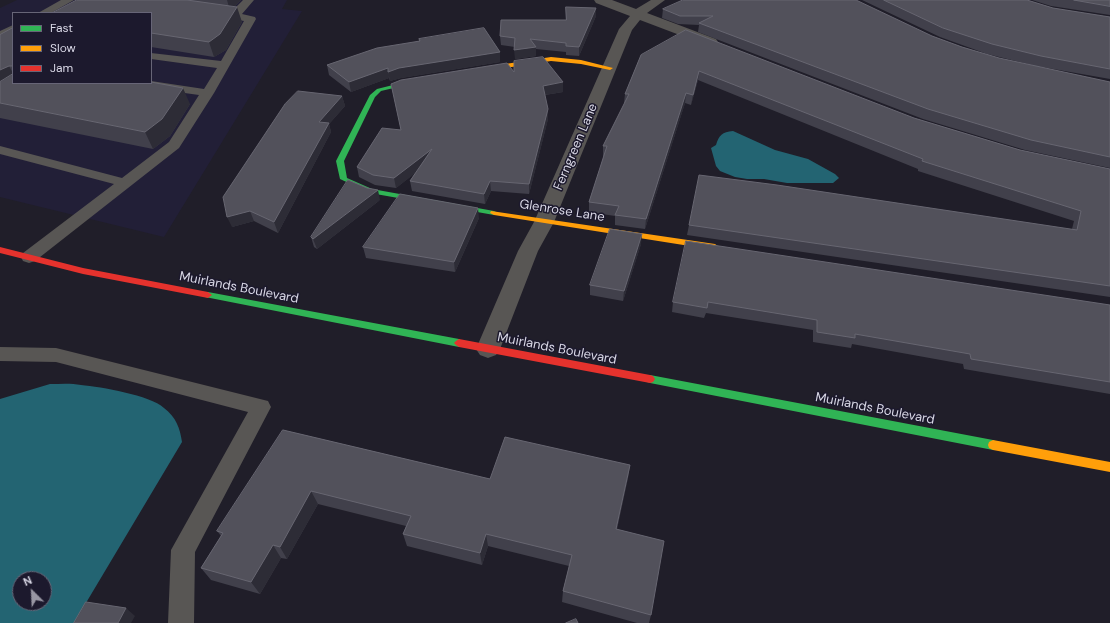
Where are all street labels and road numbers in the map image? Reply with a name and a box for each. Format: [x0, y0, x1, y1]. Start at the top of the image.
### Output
street label: Ferngreen Lane [551, 101, 601, 193]
street label: Glenrose Lane [518, 197, 606, 225]
street label: Muirlands Boulevard [178, 269, 300, 307]
street label: Muirlands Boulevard [496, 330, 618, 368]
street label: Muirlands Boulevard [814, 390, 936, 428]

